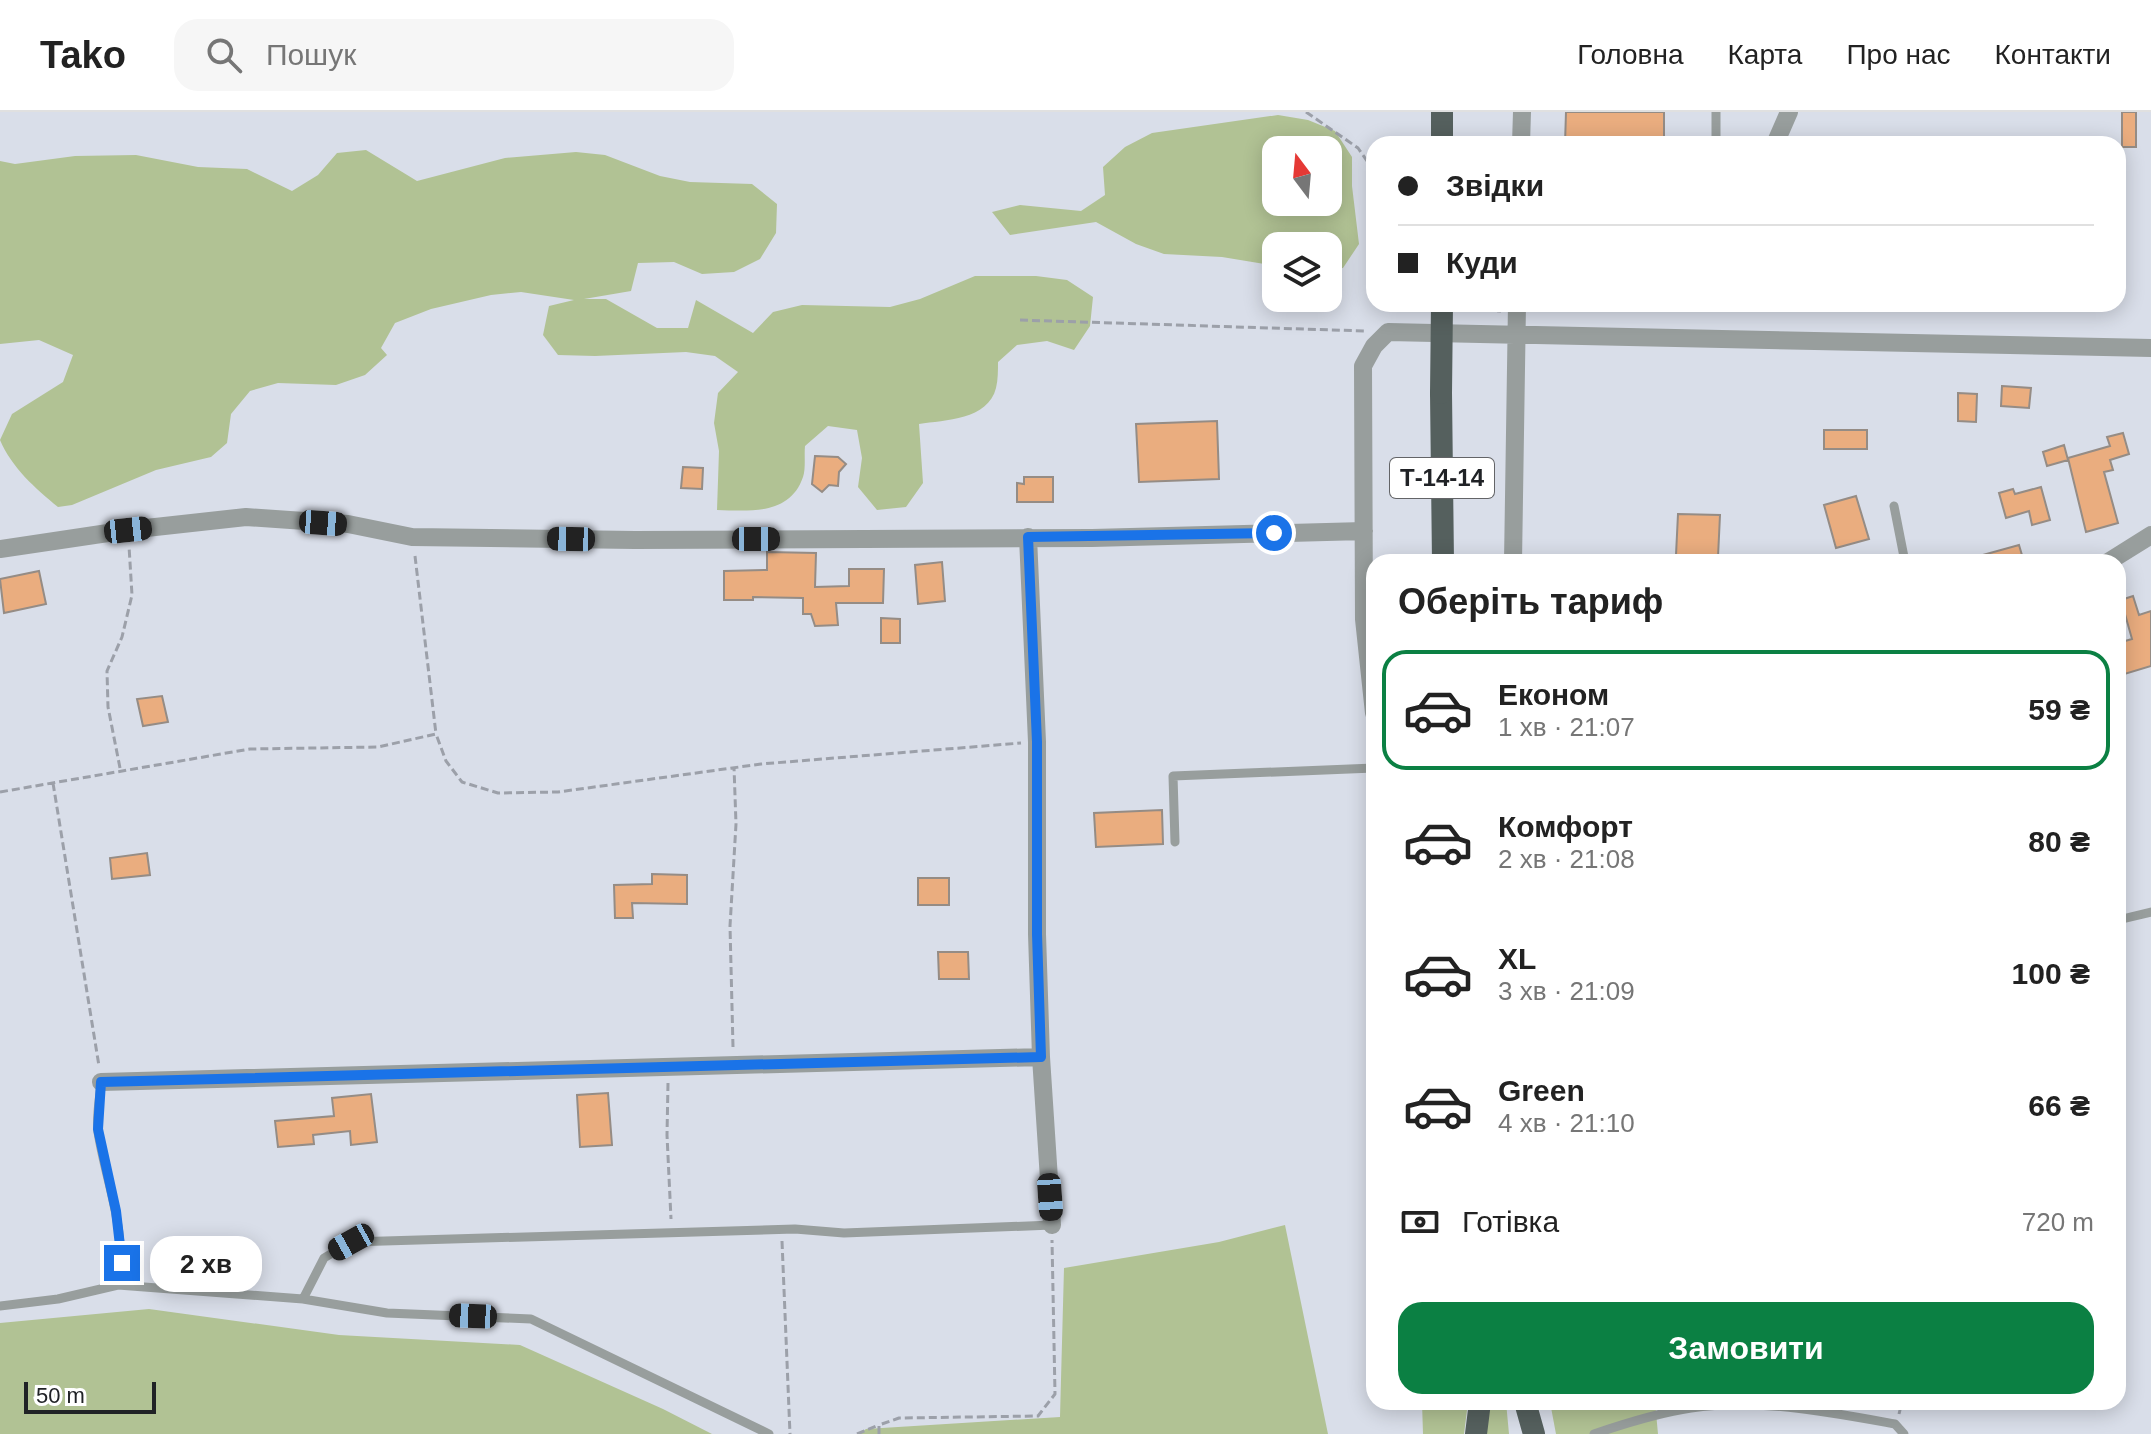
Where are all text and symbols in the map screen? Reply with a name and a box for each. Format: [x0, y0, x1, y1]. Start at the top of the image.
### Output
search box [174, 19, 734, 91]
icon: search [202, 33, 246, 77]
text: Tako [40, 34, 126, 76]
text: Пошук [266, 38, 356, 71]
text: Головна [1577, 39, 1684, 70]
text: Карта [1728, 39, 1802, 70]
text: Про нас [1846, 39, 1951, 70]
text: Контакти [1995, 39, 2111, 70]
north arrow [1262, 136, 1342, 216]
map controls [1262, 136, 1342, 312]
text: Звідки [1446, 169, 1544, 202]
button: layers [1262, 232, 1342, 312]
text: Куди [1446, 246, 1518, 279]
road number: Т-14-14 [1390, 458, 1494, 498]
car [298, 509, 348, 537]
route start [1256, 515, 1292, 551]
car [103, 516, 153, 544]
car [547, 527, 595, 551]
car [732, 527, 780, 551]
text: Оберіть тариф [1398, 581, 1663, 622]
icon: car [1402, 674, 1474, 746]
text: Економ [1498, 678, 1609, 711]
text: 59 ₴ [2028, 693, 2090, 726]
text: 1 хв · 21:07 [1498, 712, 1635, 742]
icon: car [1402, 806, 1474, 878]
text: Комфорт [1498, 810, 1633, 843]
text: 80 ₴ [2028, 825, 2090, 858]
text: 2 хв · 21:08 [1498, 844, 1635, 874]
icon: car [1402, 938, 1474, 1010]
text: XL [1498, 942, 1536, 975]
text: 100 ₴ [2012, 957, 2090, 990]
text: 3 хв · 21:09 [1498, 976, 1635, 1006]
icon: car [1402, 1070, 1474, 1142]
text: Green [1498, 1074, 1585, 1107]
text: 66 ₴ [2028, 1089, 2090, 1122]
text: 4 хв · 21:10 [1498, 1108, 1635, 1138]
car [1036, 1172, 1064, 1222]
icon: cash [1398, 1200, 1442, 1244]
text: Готівка [1462, 1205, 1559, 1238]
text: 720 m [2022, 1207, 2094, 1237]
car [324, 1220, 378, 1264]
callout: 2 хв [150, 1235, 262, 1291]
route end [104, 1245, 140, 1281]
text: 2 хв [180, 1249, 232, 1279]
button: Замовити [1398, 1302, 2094, 1394]
car [449, 1303, 497, 1329]
scale bar [24, 1378, 156, 1414]
text: 50 m [36, 1383, 85, 1408]

